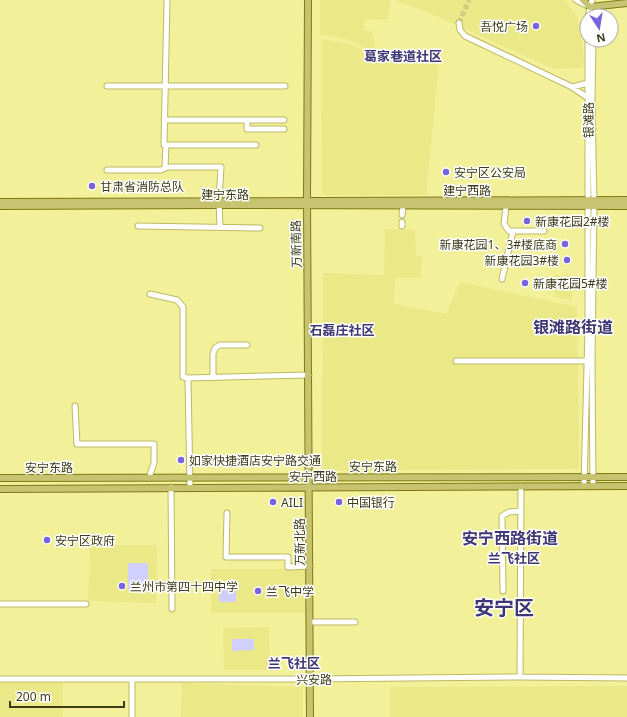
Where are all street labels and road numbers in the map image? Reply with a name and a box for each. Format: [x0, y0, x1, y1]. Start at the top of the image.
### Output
street label: 银滩路 [580, 102, 597, 138]
street label: 建宁西路 [443, 182, 491, 199]
street label: 建宁东路 [201, 186, 249, 203]
street label: 万新南路 [287, 220, 305, 268]
street label: 安宁东路 [349, 458, 397, 475]
street label: 安宁东路 [25, 459, 73, 476]
street label: 安宁西路 [289, 468, 337, 485]
street label: 万新北路 [291, 518, 308, 566]
street label: 兴安路 [296, 671, 332, 688]

